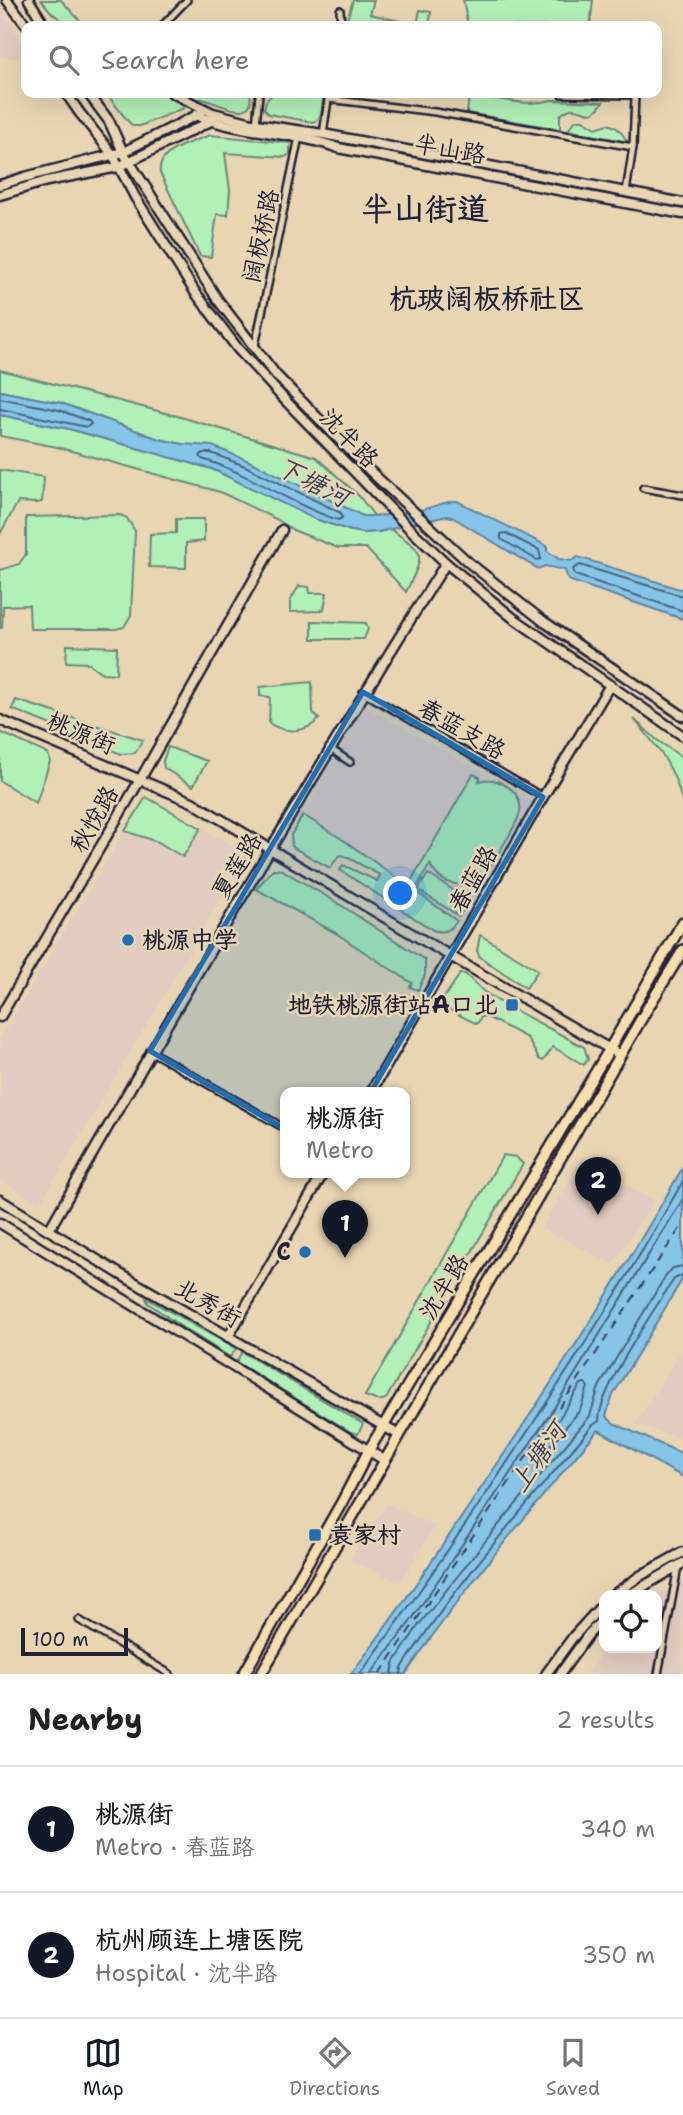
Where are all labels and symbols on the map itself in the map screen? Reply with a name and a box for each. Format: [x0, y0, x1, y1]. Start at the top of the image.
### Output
street label: 半山路 [412, 127, 488, 171]
street label: 阔板桥路 [235, 186, 287, 286]
district label: 半山街道 [361, 187, 489, 230]
district label: 杭玻阔板桥社区 [389, 279, 585, 317]
street label: 沈半路 [312, 401, 386, 475]
water label: 下塘河 [271, 448, 359, 517]
street label: 春蓝支路 [412, 691, 512, 767]
street label: 桃源街 [42, 704, 120, 762]
street label: 秋悦路 [62, 780, 126, 858]
street label: 夏莲路 [205, 827, 269, 905]
street label: 春蓝路 [441, 840, 505, 918]
your location [383, 876, 417, 910]
place label: 桃源中学 [142, 924, 238, 956]
marker: 桃源中学 [120, 932, 136, 948]
place label: 地铁桃源街站A口北 [288, 989, 498, 1021]
marker: 地铁桃源街站A口北 [504, 997, 520, 1013]
pin: 2 [575, 1157, 621, 1215]
pin: 1 [322, 1200, 368, 1258]
place label: C [276, 1236, 291, 1268]
marker: C [297, 1244, 313, 1260]
street label: 沈半路 [412, 1248, 476, 1326]
street label: 北秀街 [169, 1271, 247, 1335]
water label: 上塘河 [501, 1411, 577, 1499]
place label: 袁家村 [329, 1519, 401, 1551]
marker: 袁家村 [307, 1527, 323, 1543]
scale bar [21, 1625, 128, 1657]

